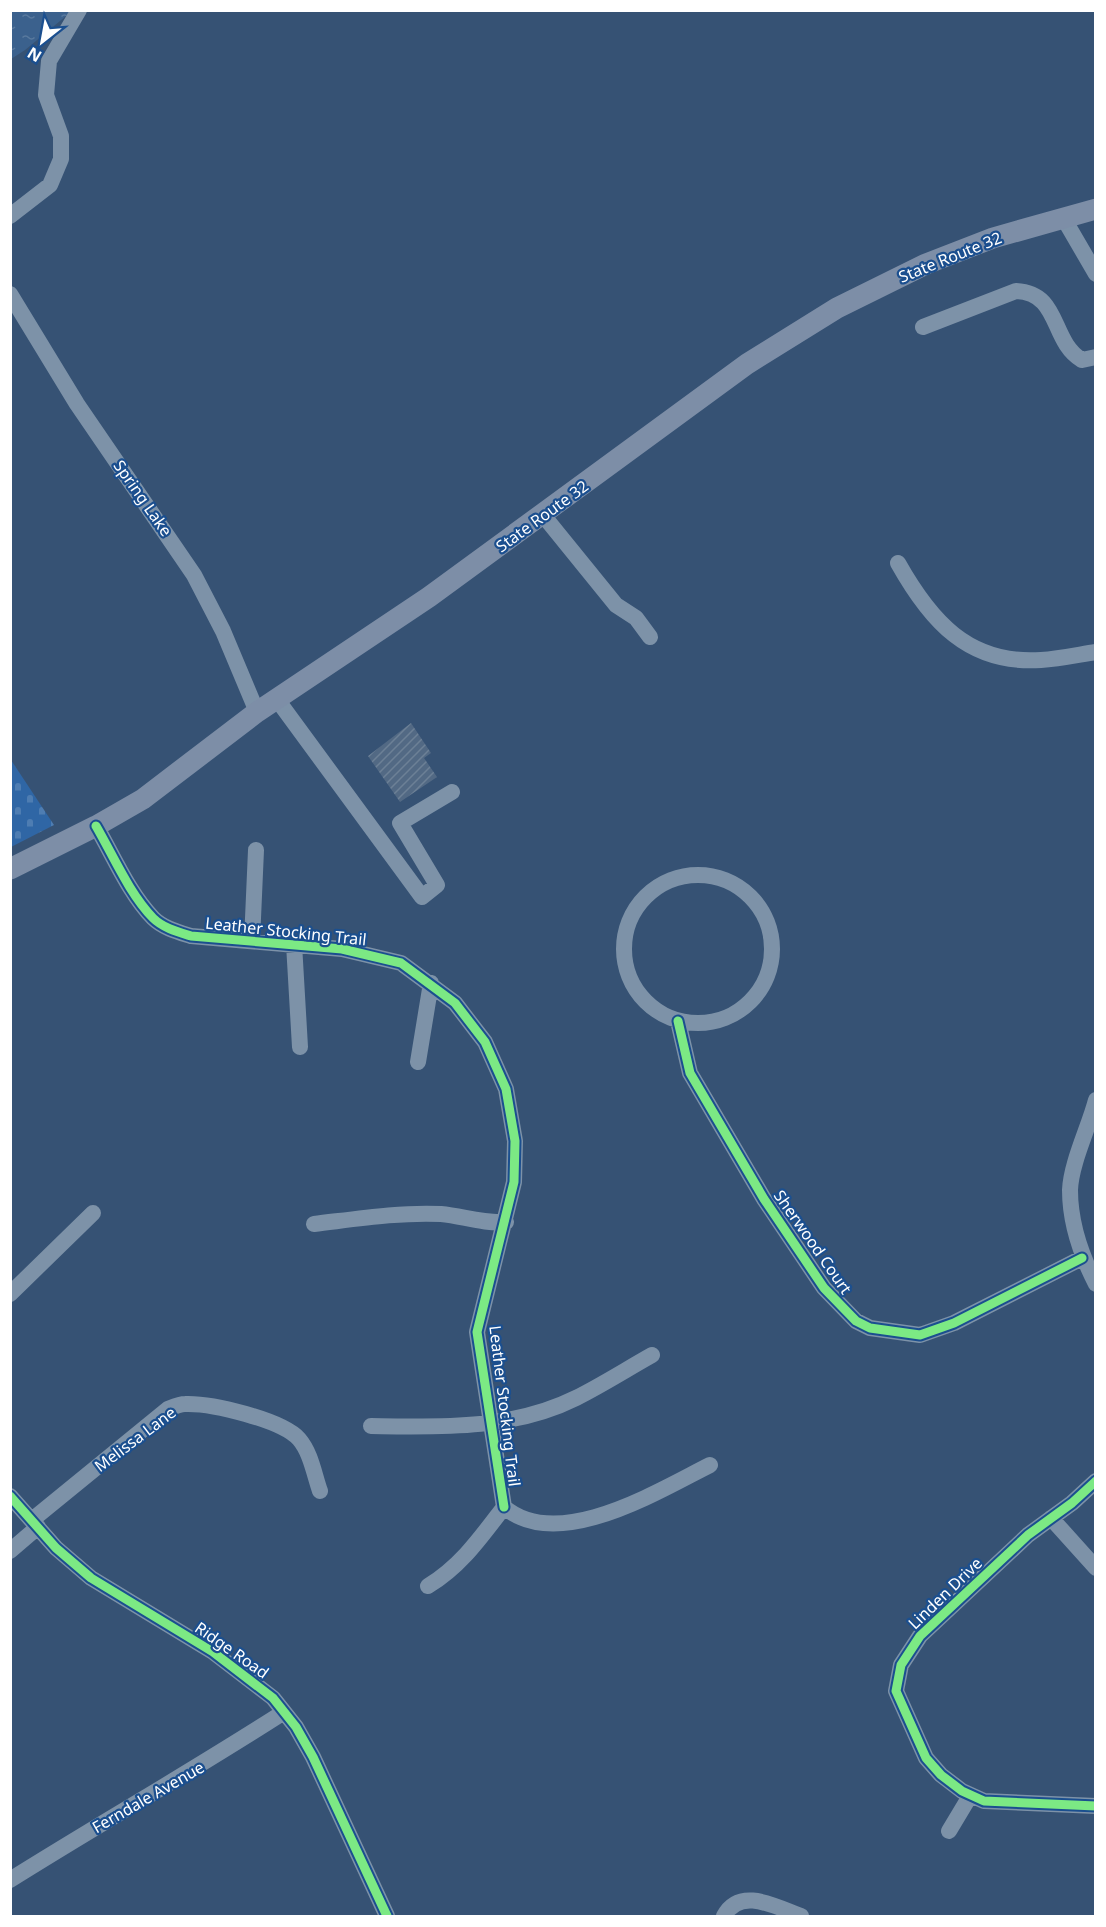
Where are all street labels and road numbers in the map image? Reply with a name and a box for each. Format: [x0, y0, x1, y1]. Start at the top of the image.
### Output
street label: State Route 32 [895, 226, 1005, 288]
street label: Spring Lake [109, 456, 177, 540]
street label: State Route 32 [491, 475, 593, 557]
street label: Leather Stocking Trail [204, 912, 368, 950]
street label: Sherwood Court [769, 1186, 857, 1299]
street label: Leather Stocking Trail [484, 1324, 526, 1488]
street label: Melissa Lane [90, 1401, 180, 1477]
street label: Linden Drive [903, 1552, 987, 1634]
street label: Ridge Road [191, 1616, 273, 1684]
street label: Ferndale Avenue [88, 1756, 208, 1838]

